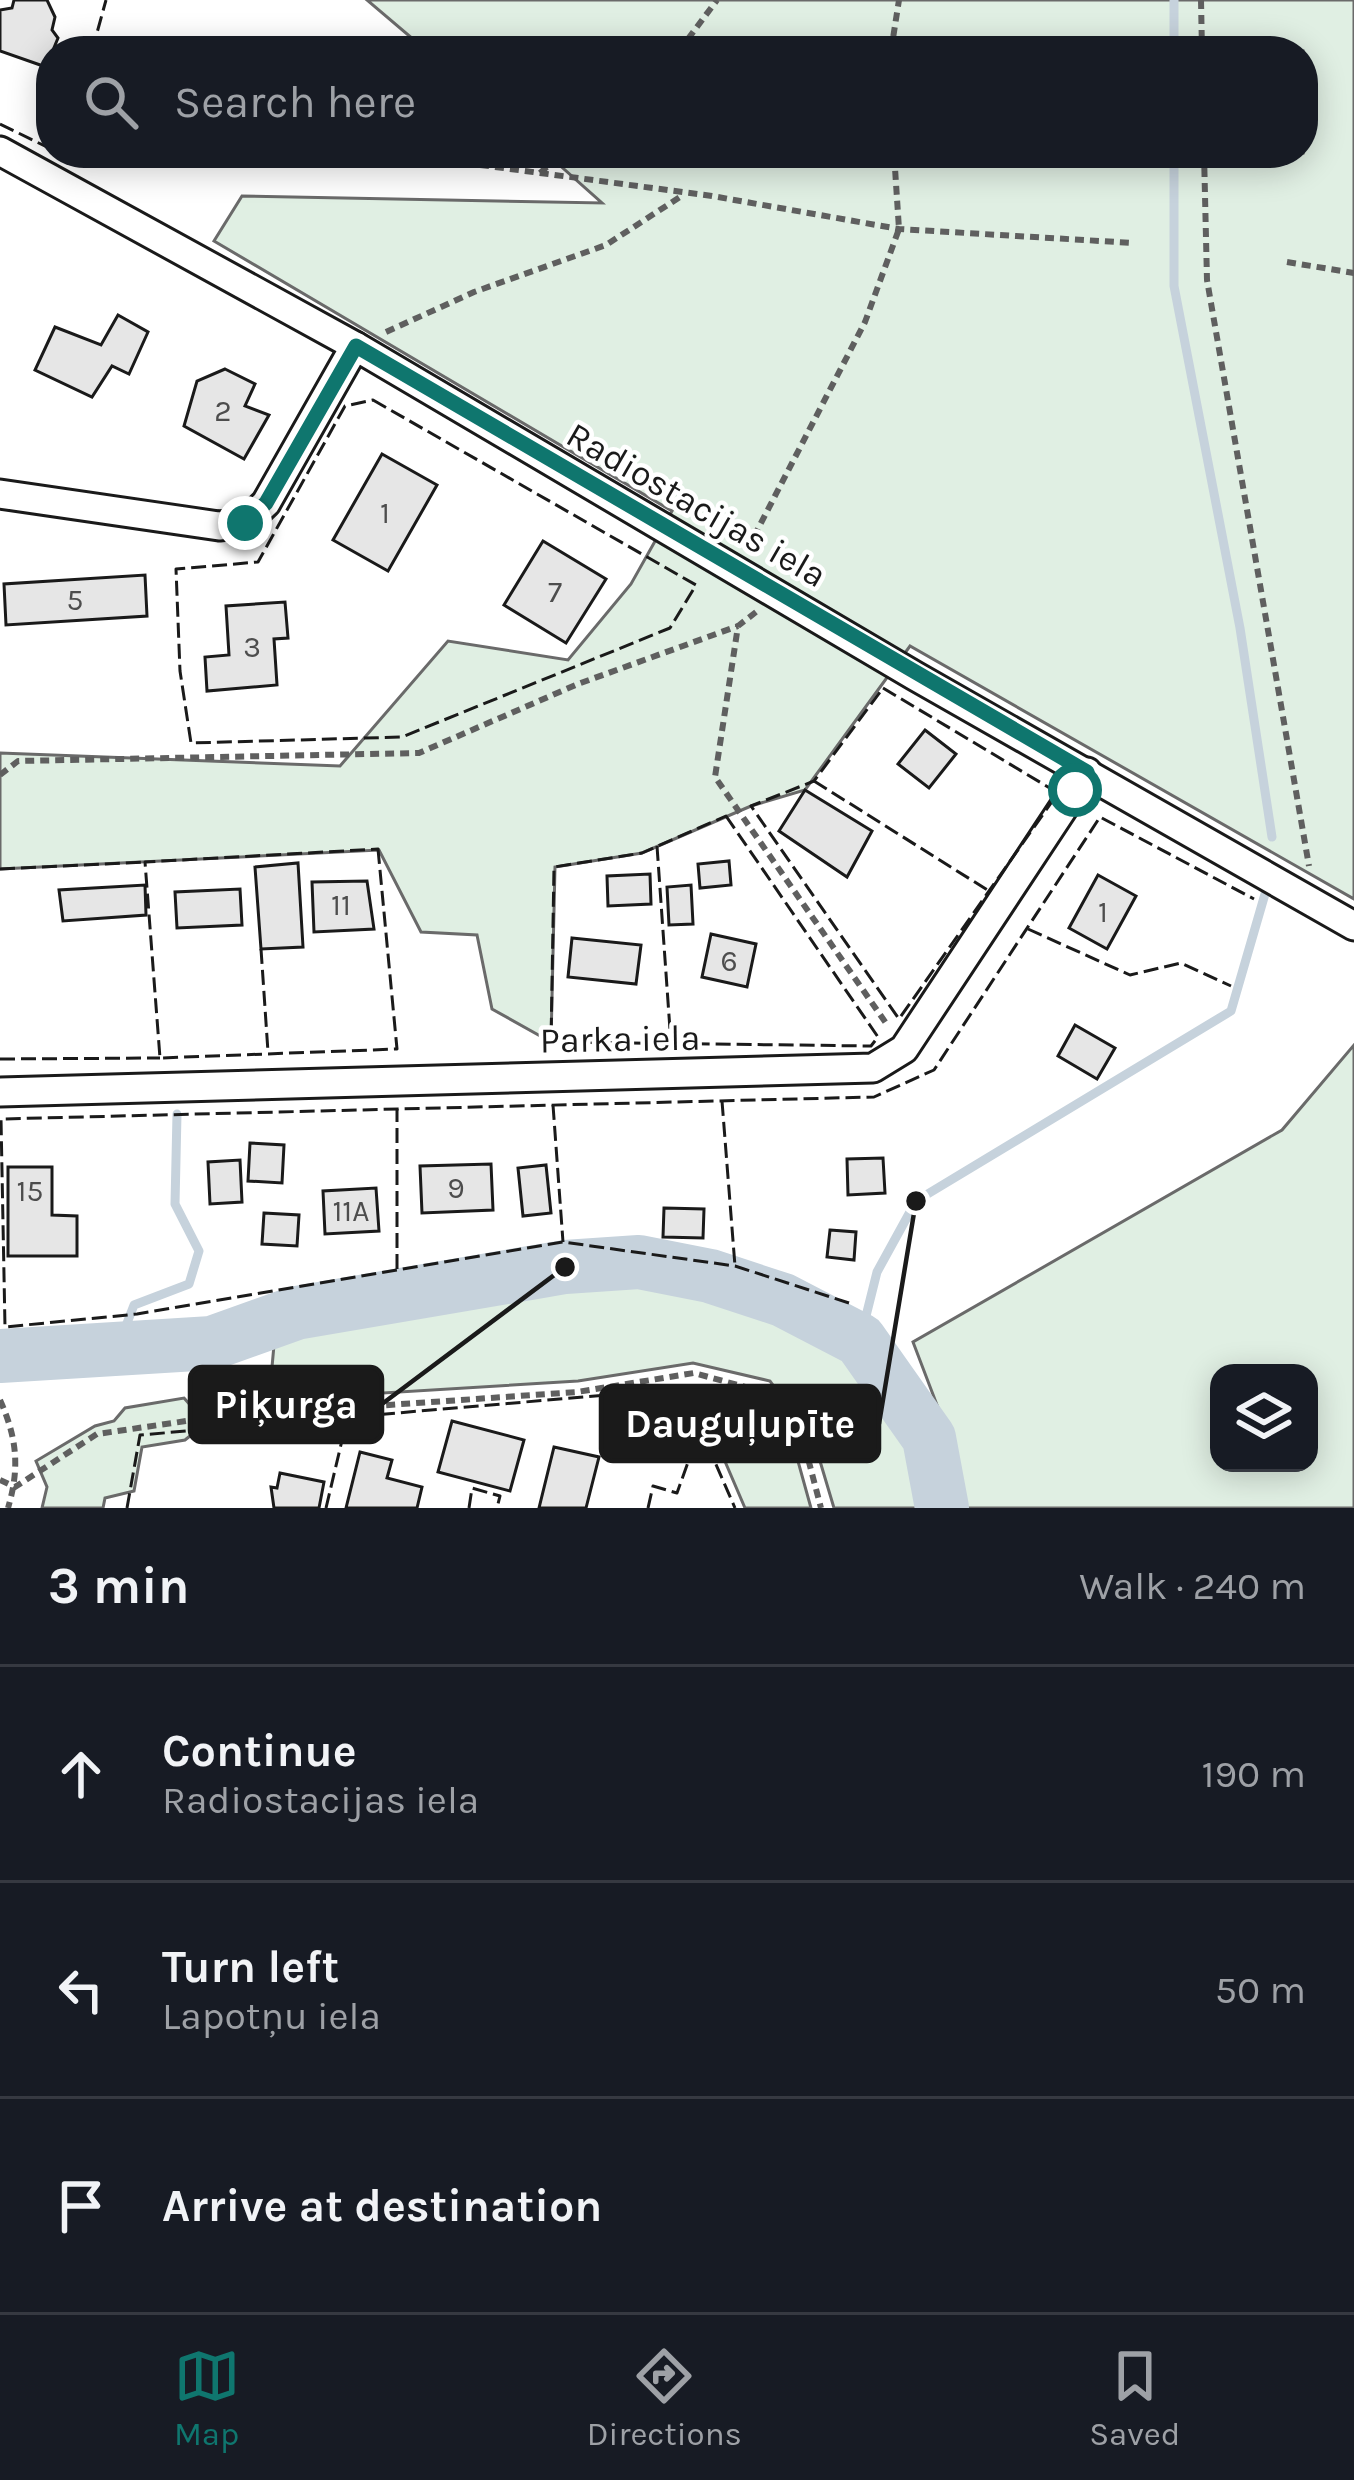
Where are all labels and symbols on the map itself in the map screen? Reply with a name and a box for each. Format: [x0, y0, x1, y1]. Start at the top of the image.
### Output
house number: 2 [214, 393, 232, 429]
street label: Radiostacijas iela [559, 413, 834, 596]
house number: 1 [380, 495, 390, 531]
route end [218, 496, 272, 550]
house number: 7 [548, 574, 562, 610]
house number: 5 [67, 582, 83, 618]
house number: 3 [243, 629, 261, 665]
route start [1048, 763, 1102, 817]
house number: 11 [331, 887, 351, 923]
house number: 1 [1098, 894, 1108, 930]
house number: 6 [720, 943, 738, 979]
street label: Parka iela [539, 1017, 701, 1061]
house number: 9 [447, 1170, 465, 1206]
house number: 15 [17, 1173, 43, 1209]
house number: 11A [332, 1193, 370, 1229]
callout: Piķurga [190, 1367, 382, 1442]
text: Piķurga [214, 1382, 358, 1428]
callout: Dauguļupīte [601, 1386, 879, 1461]
text: Dauguļupīte [625, 1401, 855, 1447]

